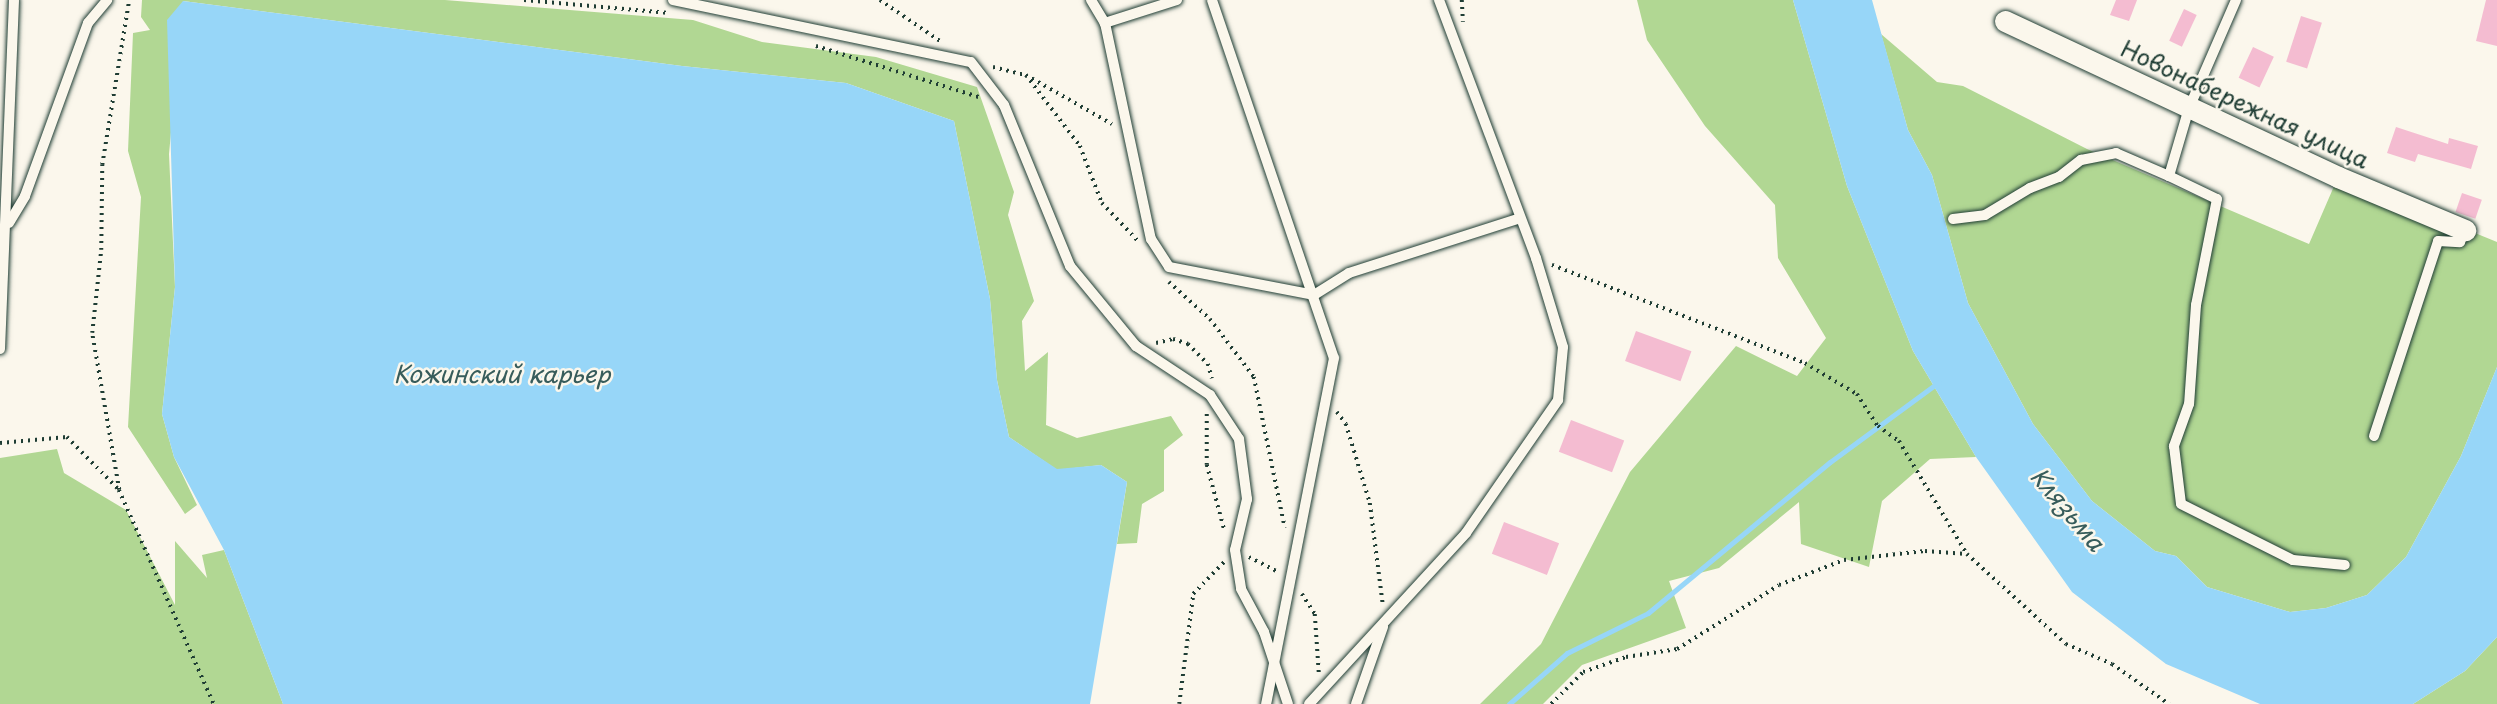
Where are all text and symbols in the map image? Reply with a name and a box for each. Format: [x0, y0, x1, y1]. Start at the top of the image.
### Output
street label: Новонабережная улица [2116, 34, 2374, 174]
water label: Кожинский карьер [393, 360, 611, 388]
water label: Клязьма [2025, 462, 2111, 556]

